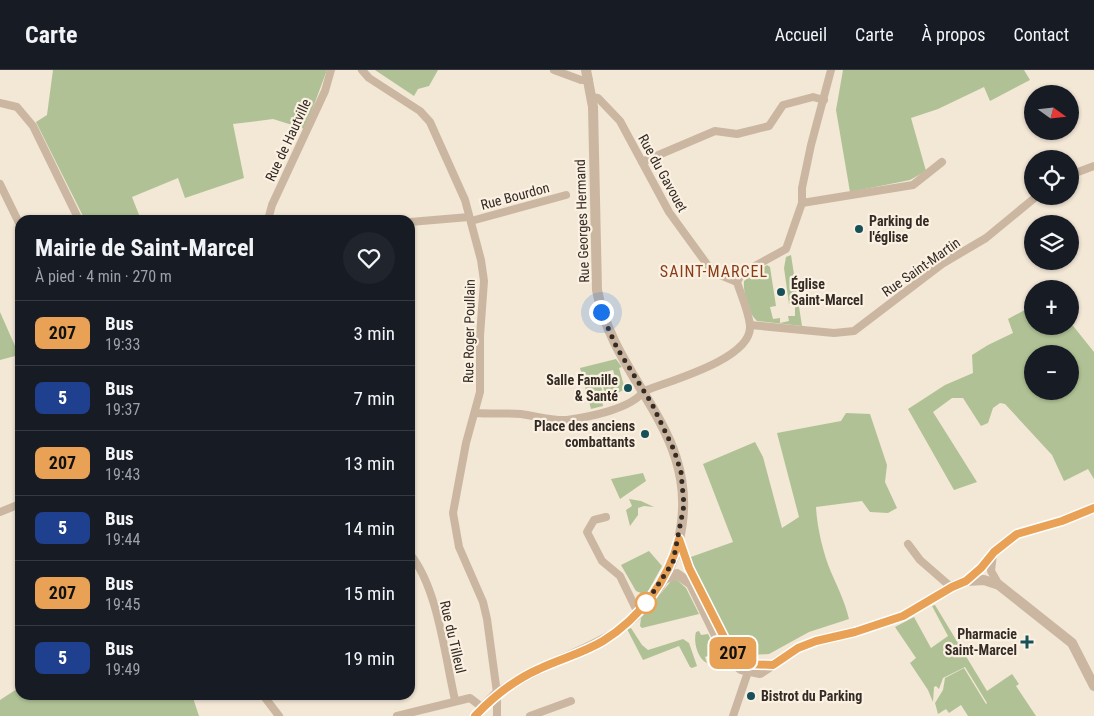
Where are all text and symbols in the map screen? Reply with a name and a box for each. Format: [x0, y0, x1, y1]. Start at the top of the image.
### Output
text: Carte [25, 21, 77, 49]
text: Accueil [775, 24, 827, 45]
text: Carte [855, 24, 894, 45]
text: À propos [922, 24, 985, 45]
text: Contact [1013, 24, 1069, 45]
north arrow [1024, 85, 1079, 140]
map controls [1024, 85, 1079, 400]
street label: Rue de Hautville [262, 96, 314, 184]
street label: Rue du Gavouet [635, 131, 691, 215]
button: locate [1024, 150, 1079, 205]
street label: Rue Georges Hermand [572, 159, 592, 283]
street label: Rue Bourdon [479, 179, 551, 213]
place label: Parking de l'église [869, 213, 929, 245]
button: layers [1024, 215, 1079, 270]
marker: Parking de l'église [853, 223, 865, 235]
button: heart [343, 232, 395, 284]
text: Mairie de Saint-Marcel [35, 234, 254, 262]
street label: Rue Saint-Martin [879, 234, 963, 300]
district label: SAINT-MARCEL [660, 262, 768, 281]
text: À pied · 4 min · 270 m [35, 267, 172, 286]
place label: Église Saint-Marcel [791, 275, 863, 308]
street label: Rue Roger Poullain [460, 279, 478, 383]
button: + [1024, 280, 1079, 335]
marker: Église Saint-Marcel [775, 286, 787, 298]
your location [589, 300, 614, 325]
text: Bus [105, 312, 134, 335]
text: 207 [49, 322, 76, 343]
text: 3 min [353, 322, 395, 345]
text: 19:33 [105, 335, 140, 354]
button: − [1024, 345, 1079, 400]
place label: Salle Famille & Santé [546, 372, 618, 404]
text: Bus [105, 377, 134, 400]
marker: Salle Famille & Santé [622, 382, 634, 394]
text: 5 [58, 387, 67, 408]
text: 7 min [353, 387, 395, 410]
text: 19:37 [105, 400, 140, 419]
place label: Place des anciens combattants [534, 418, 635, 450]
marker: Place des anciens combattants [639, 428, 651, 440]
text: Bus [105, 442, 134, 465]
text: 207 [49, 452, 76, 473]
text: 13 min [344, 452, 395, 475]
text: 19:43 [105, 465, 140, 484]
text: Bus [105, 507, 134, 530]
text: 5 [58, 517, 67, 538]
text: 14 min [344, 517, 395, 540]
text: 19:44 [105, 530, 140, 549]
text: Bus [105, 572, 134, 595]
text: 207 [49, 582, 76, 603]
text: 15 min [344, 582, 395, 605]
unlabelled marker [635, 592, 657, 614]
text: 19:45 [105, 595, 140, 614]
street label: Rue du Tilleul [437, 599, 469, 675]
place label: Pharmacie Saint-Marcel [945, 626, 1017, 658]
marker: Pharmacie Saint-Marcel [1021, 636, 1033, 648]
text: Bus [105, 637, 134, 660]
line badge: 207 [704, 637, 762, 669]
text: 207 [719, 642, 747, 663]
text: 5 [58, 647, 67, 668]
text: 19 min [344, 647, 395, 670]
text: 19:49 [105, 660, 140, 679]
place label: Bistrot du Parking [761, 688, 862, 704]
marker: Bistrot du Parking [745, 690, 757, 702]

